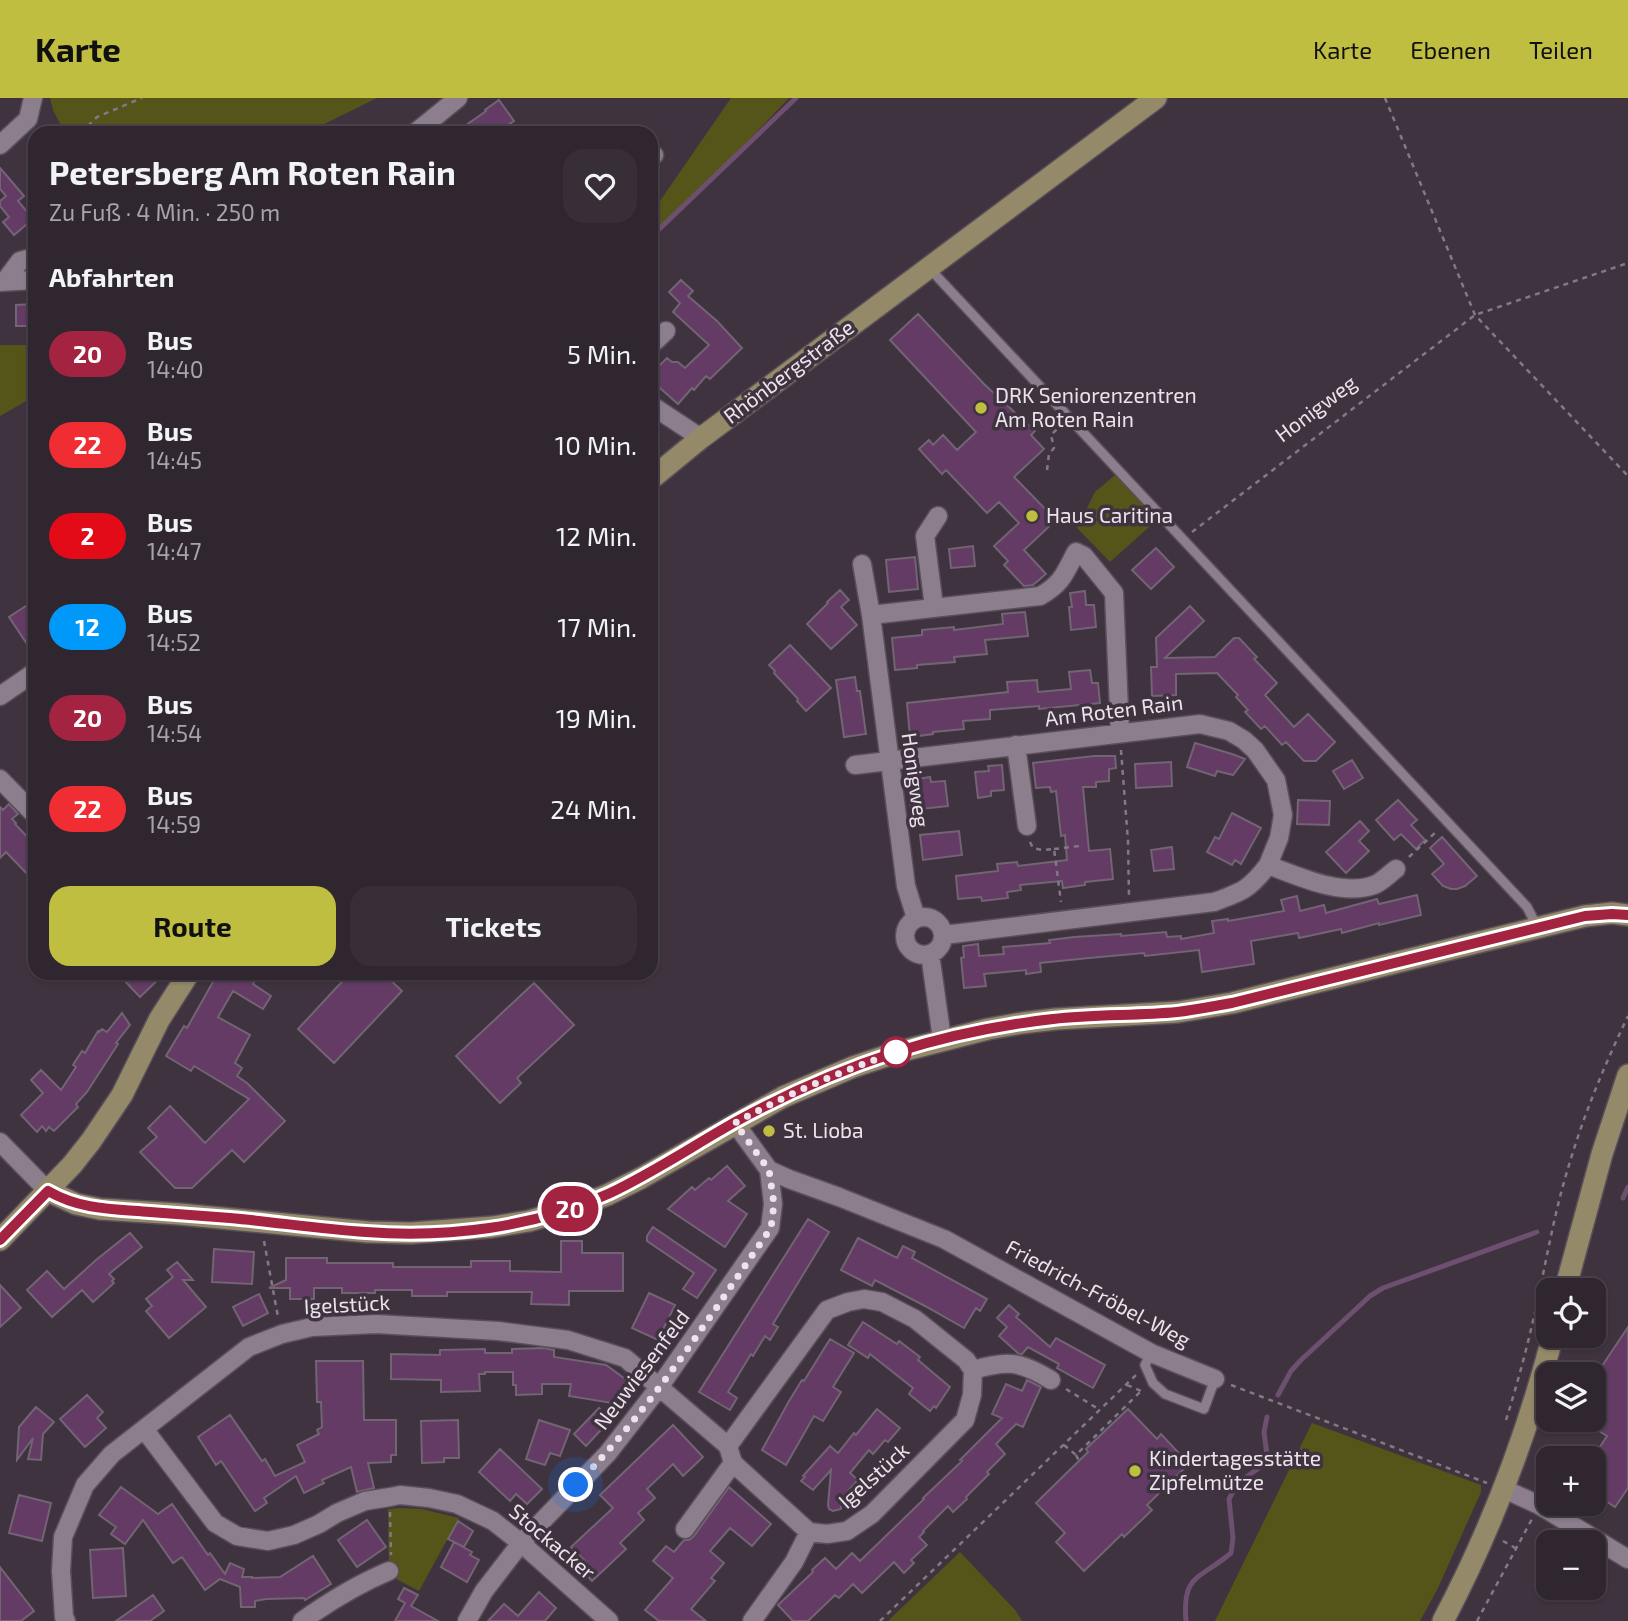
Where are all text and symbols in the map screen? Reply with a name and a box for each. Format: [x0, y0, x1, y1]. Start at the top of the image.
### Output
text: Karte [35, 29, 121, 69]
text: Karte [1313, 35, 1372, 64]
text: Ebenen [1410, 35, 1491, 64]
text: Teilen [1529, 35, 1593, 64]
button: heart [563, 149, 637, 223]
text: Petersberg Am Roten Rain [49, 152, 456, 192]
text: Zu Fuß · 4 Min. · 250 m [49, 198, 280, 226]
text: Abfahrten [49, 261, 174, 292]
street label: Rhönbergstraße [718, 314, 858, 428]
text: Bus [147, 324, 193, 355]
text: 5 Min. [567, 338, 637, 369]
text: 20 [73, 339, 102, 368]
text: 14:40 [147, 355, 204, 383]
street label: Honigweg [1270, 369, 1361, 446]
place label: DRK Seniorenzentren Am Roten Rain [995, 382, 1197, 431]
marker: DRK Seniorenzentren Am Roten Rain [973, 400, 989, 416]
text: Bus [147, 415, 193, 446]
text: 10 Min. [555, 429, 637, 460]
text: 22 [74, 430, 101, 459]
text: 14:45 [147, 446, 202, 474]
place label: Haus Caritina [1046, 502, 1173, 527]
text: Bus [147, 506, 193, 537]
marker: Haus Caritina [1024, 508, 1040, 524]
text: 12 Min. [556, 520, 637, 551]
text: 2 [81, 521, 94, 550]
text: 14:47 [147, 537, 202, 565]
text: Bus [147, 597, 193, 628]
text: 17 Min. [557, 611, 637, 642]
text: 12 [75, 612, 100, 641]
text: 14:52 [147, 628, 201, 656]
text: Bus [147, 688, 193, 719]
street label: Am Roten Rain [1043, 689, 1184, 730]
text: 19 Min. [556, 702, 637, 733]
text: 20 [73, 703, 102, 732]
text: 14:54 [147, 719, 202, 747]
street label: Honigweg [897, 731, 936, 829]
text: Bus [147, 779, 193, 810]
text: 24 Min. [550, 793, 637, 824]
text: 22 [74, 794, 101, 823]
text: 14:59 [147, 810, 201, 838]
button: Route [49, 886, 336, 966]
button: Tickets [350, 886, 637, 966]
unlabelled marker [881, 1037, 911, 1067]
place label: St. Lioba [783, 1117, 864, 1142]
marker: St. Lioba [761, 1123, 777, 1139]
line badge: 20 [538, 1186, 602, 1232]
text: 20 [555, 1194, 585, 1223]
street label: Friedrich-Fröbel-Weg [1002, 1233, 1195, 1352]
map controls [1536, 1278, 1606, 1600]
button: locate [1536, 1278, 1606, 1348]
street label: Igelstück [303, 1289, 391, 1318]
street label: Neuwiesenfeld [588, 1304, 694, 1434]
button: layers [1536, 1362, 1606, 1432]
street label: Igelstück [833, 1437, 914, 1513]
place label: Kindertagesstätte Zipfelmütze [1149, 1445, 1321, 1494]
button: + [1536, 1446, 1606, 1516]
marker: Kindertagesstätte Zipfelmütze [1127, 1463, 1143, 1479]
your location [558, 1467, 593, 1502]
street label: Stockacker [505, 1498, 601, 1584]
button: − [1536, 1530, 1606, 1600]

